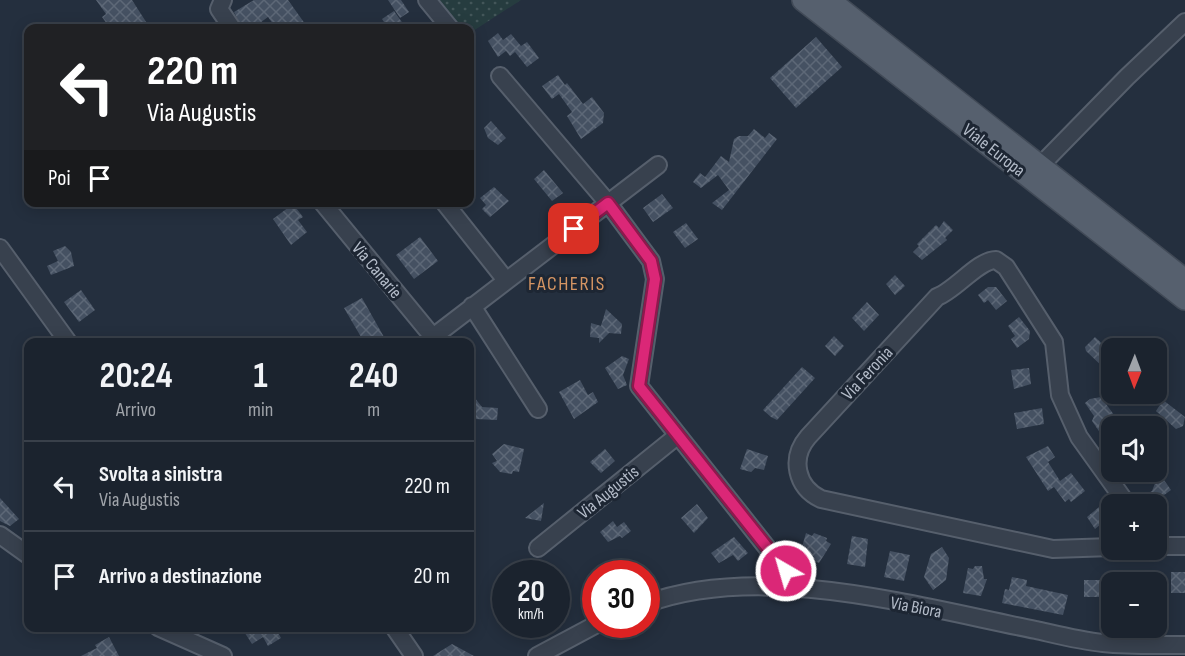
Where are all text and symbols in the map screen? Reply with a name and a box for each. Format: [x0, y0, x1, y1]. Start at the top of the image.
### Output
text: 220 m [147, 46, 238, 97]
icon: left [48, 48, 126, 126]
text: Via Augustis [147, 97, 256, 129]
street label: Viale Europa [958, 119, 1029, 181]
icon: arrive [83, 162, 116, 195]
text: Poi [48, 165, 71, 192]
pin [548, 203, 599, 254]
icon: arrive [557, 212, 590, 245]
street label: Via Canarie [347, 238, 406, 303]
district label: FACHERIS [528, 272, 606, 296]
north arrow [1101, 338, 1167, 404]
map controls [1101, 338, 1167, 638]
street label: Via Feronia [837, 342, 897, 404]
text: 20:24 [100, 355, 172, 398]
text: 1 [254, 355, 268, 398]
text: 240 [349, 355, 398, 398]
text: Arrivo [116, 398, 156, 422]
text: min [248, 398, 273, 422]
text: m [367, 398, 380, 422]
button: sound [1101, 416, 1167, 482]
text: Svolta a sinistra [99, 461, 222, 488]
street label: Via Augustis [573, 461, 643, 523]
icon: left [48, 470, 81, 503]
text: 220 m [404, 473, 450, 500]
text: Via Augustis [99, 488, 180, 512]
button: + [1101, 494, 1167, 560]
position arrow [754, 539, 818, 603]
icon: arrive [48, 560, 81, 593]
speed limit sign: 30 [582, 560, 660, 638]
text: Arrivo a destinazione [99, 563, 262, 590]
text: 20 m [414, 563, 450, 590]
button: − [1101, 572, 1167, 638]
text: 20 [517, 574, 545, 610]
street label: Via Biora [888, 592, 943, 623]
text: km/h [518, 605, 544, 624]

